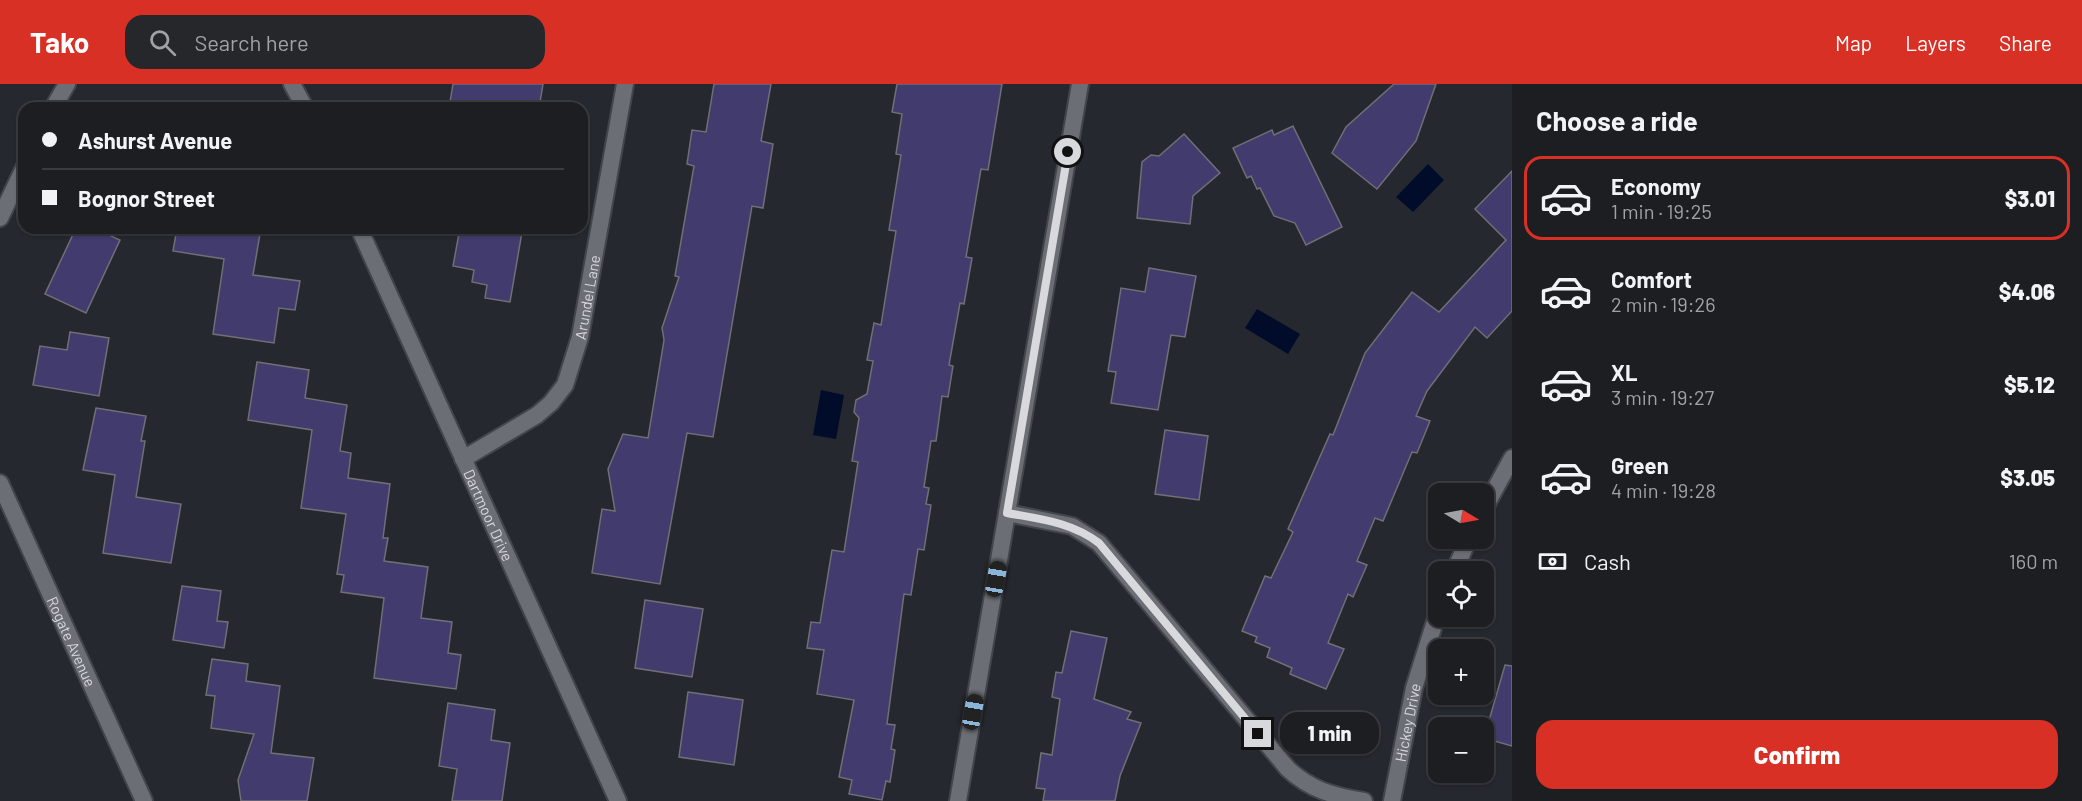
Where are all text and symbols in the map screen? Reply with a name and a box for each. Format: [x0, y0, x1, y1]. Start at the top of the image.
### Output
search box [125, 15, 545, 69]
text: Tako [30, 25, 89, 59]
icon: search [146, 26, 179, 59]
text: Search here [194, 29, 309, 55]
text: Map [1835, 30, 1872, 55]
text: Layers [1905, 30, 1966, 55]
text: Share [1999, 30, 2052, 55]
text: Choose a ride [1536, 104, 1698, 136]
text: Ashurst Avenue [78, 127, 232, 153]
route start [1054, 138, 1081, 165]
icon: car [1539, 171, 1593, 225]
text: Economy [1611, 173, 1701, 199]
text: Bognor Street [78, 185, 215, 211]
text: $3.01 [2005, 185, 2055, 211]
text: 1 min · 19:25 [1611, 199, 1712, 223]
street label: Arundel Lane [571, 254, 603, 341]
icon: car [1539, 264, 1593, 318]
text: Comfort [1611, 266, 1692, 292]
text: $4.06 [1999, 278, 2055, 304]
text: 2 min · 19:26 [1611, 292, 1716, 316]
icon: car [1539, 357, 1593, 411]
text: XL [1611, 359, 1637, 385]
text: $5.12 [2004, 371, 2055, 397]
text: 3 min · 19:27 [1611, 385, 1714, 409]
icon: car [1539, 450, 1593, 504]
text: Green [1611, 452, 1669, 478]
text: $3.05 [2000, 464, 2055, 490]
street label: Dartmoor Drive [460, 466, 517, 564]
text: 4 min · 19:28 [1611, 478, 1716, 502]
north arrow [1428, 483, 1494, 549]
map controls [1428, 483, 1494, 783]
icon: cash [1536, 545, 1569, 578]
text: Cash [1584, 548, 1631, 574]
text: 160 m [2009, 549, 2058, 573]
car [984, 560, 1008, 598]
button: locate [1428, 561, 1494, 627]
street label: Rogate Avenue [44, 594, 100, 689]
button: + [1428, 639, 1494, 705]
street label: Hickey Drive [1391, 681, 1424, 763]
car [961, 693, 985, 731]
callout: 1 min [1279, 713, 1378, 755]
button: − [1428, 717, 1494, 783]
route end [1244, 720, 1271, 747]
button: Confirm [1536, 720, 2058, 789]
text: 1 min [1308, 721, 1351, 745]

